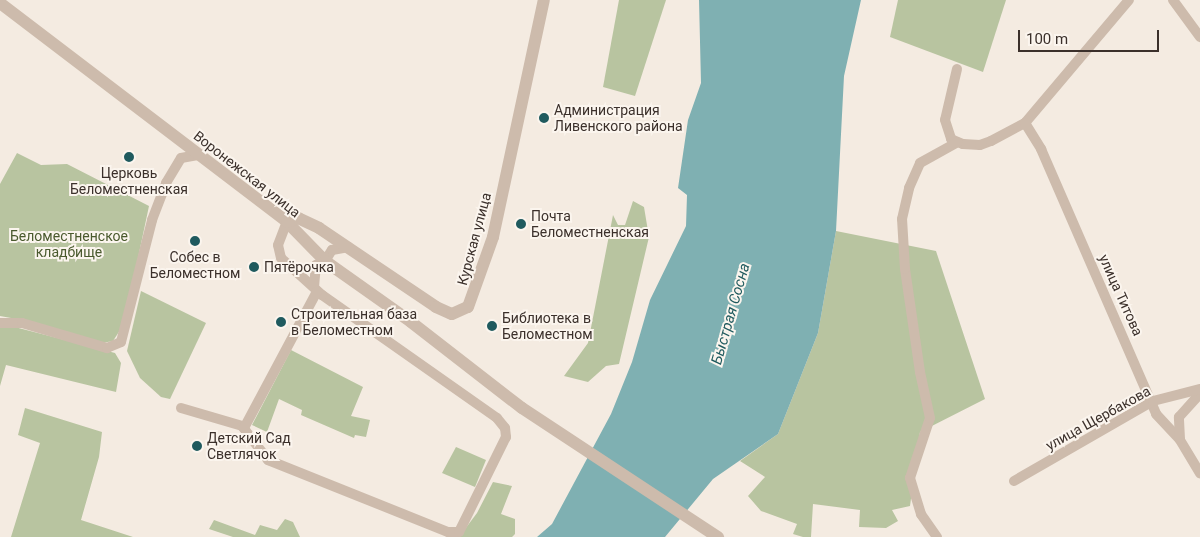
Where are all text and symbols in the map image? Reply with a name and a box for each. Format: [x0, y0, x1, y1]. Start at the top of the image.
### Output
scale bar [1020, 20, 1161, 52]
text: 100 m [1026, 30, 1068, 48]
place label: Администрация Ливенского района [554, 102, 683, 134]
marker: Администрация Ливенского района [538, 112, 550, 124]
street label: Воронежская улица [190, 127, 304, 221]
marker: Церковь Беломестненская [123, 151, 135, 163]
place label: Церковь Беломестненская [70, 165, 188, 198]
street label: Курская улица [454, 191, 494, 287]
place label: Почта Беломестненская [531, 208, 649, 240]
marker: Почта Беломестненская [515, 218, 527, 230]
park label: Беломестненское кладбище [10, 228, 128, 260]
marker: Собес в Беломестном [189, 235, 201, 247]
place label: Собес в Беломестном [150, 249, 240, 282]
street label: улица Титова [1096, 252, 1146, 338]
place label: Пятёрочка [264, 259, 334, 275]
marker: Пятёрочка [248, 261, 260, 273]
water label: Быстрая Сосна [708, 261, 754, 367]
place label: Строительная база в Беломестном [291, 306, 417, 338]
place label: Библиотека в Беломестном [502, 310, 593, 342]
marker: Строительная база в Беломестном [275, 316, 287, 328]
marker: Библиотека в Беломестном [486, 320, 498, 332]
street label: улица Щербакова [1043, 382, 1153, 454]
place label: Детский Сад Светлячок [207, 430, 291, 462]
marker: Детский Сад Светлячок [191, 440, 203, 452]

